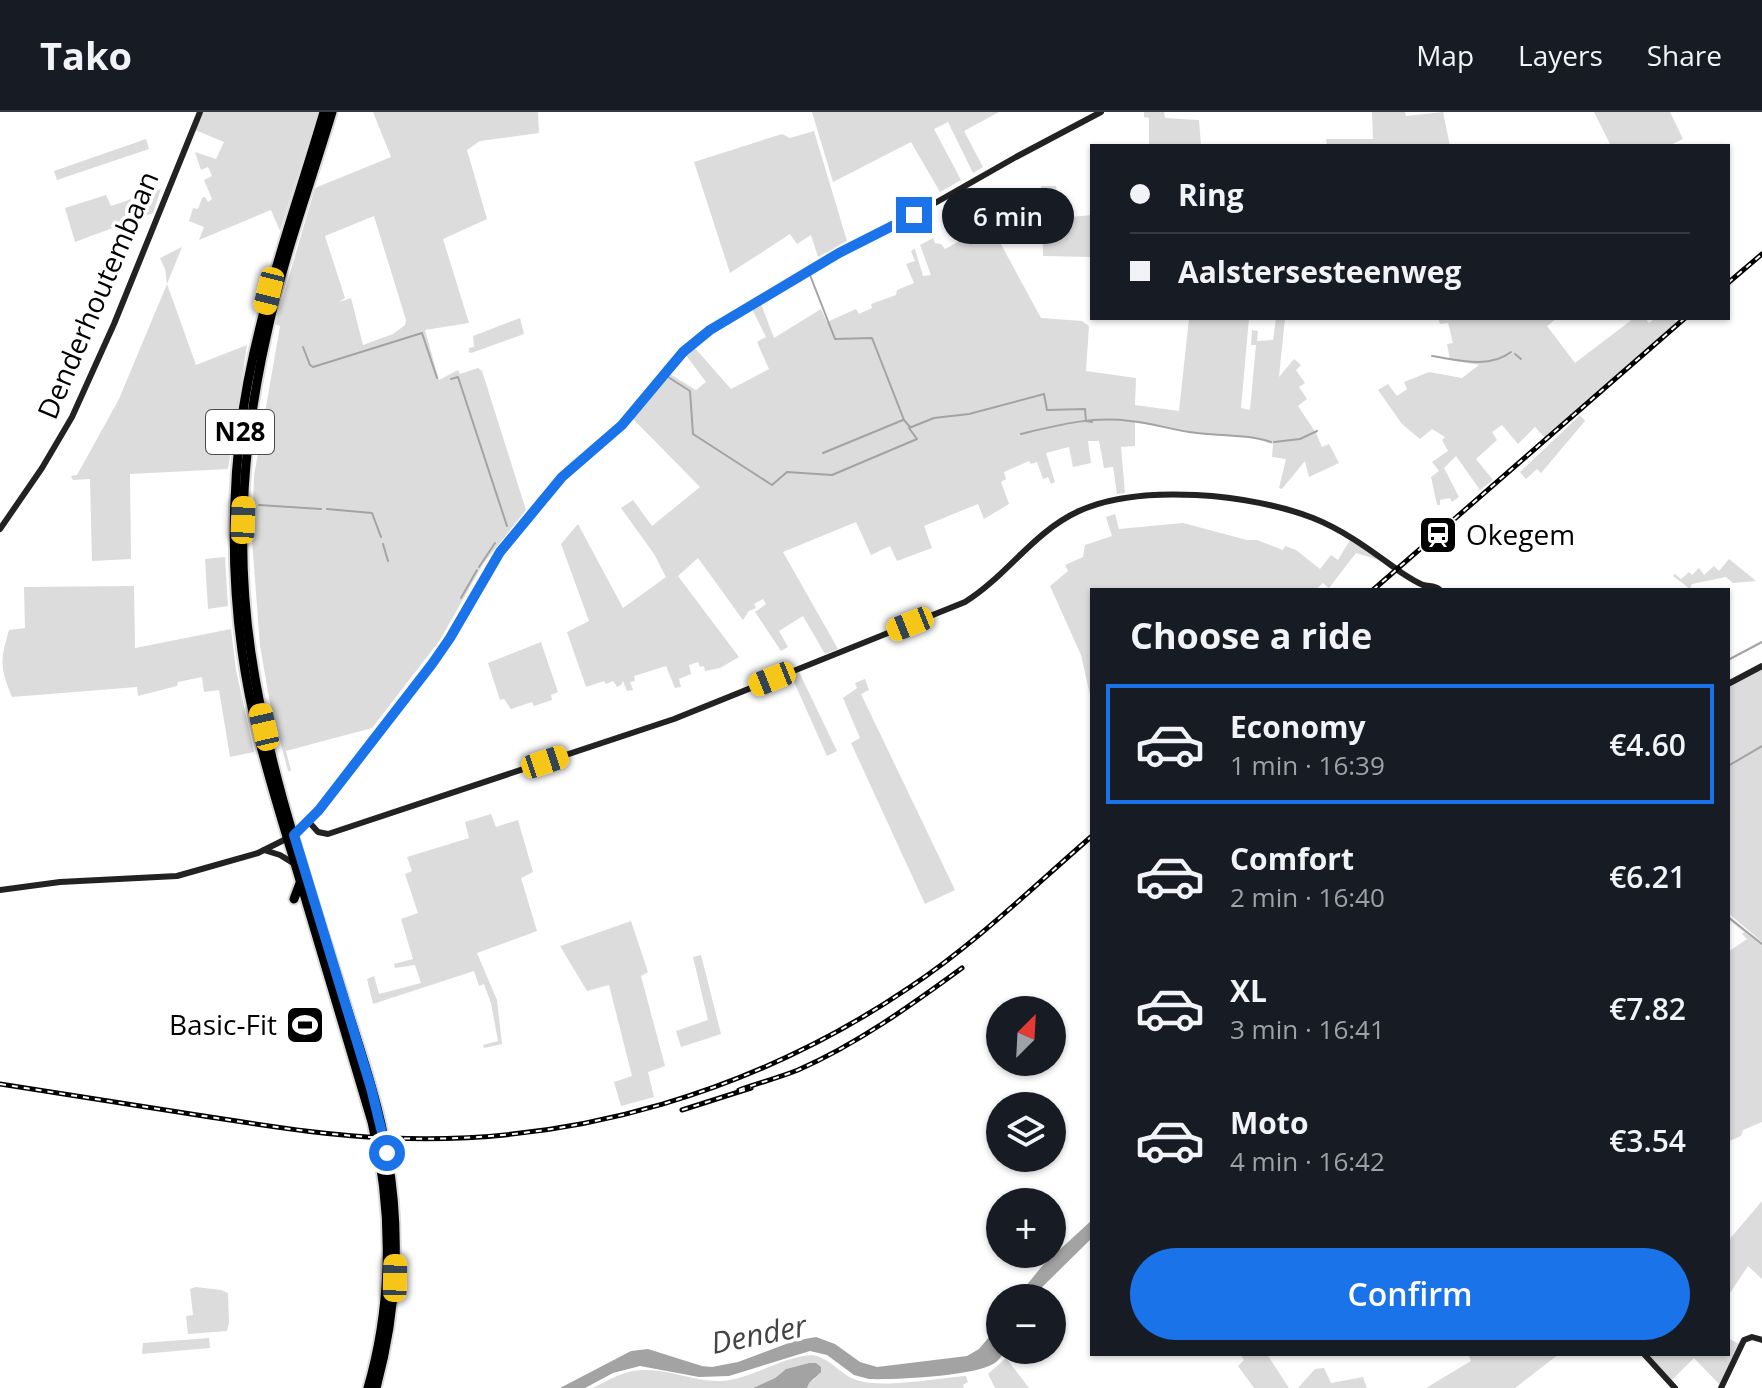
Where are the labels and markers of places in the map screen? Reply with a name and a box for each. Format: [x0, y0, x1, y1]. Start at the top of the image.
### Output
station icon: Okegem [1417, 514, 1459, 556]
place label: Okegem [1466, 515, 1575, 553]
sports icon: Basic-Fit [284, 1004, 326, 1046]
place label: Basic-Fit [169, 1005, 277, 1043]

